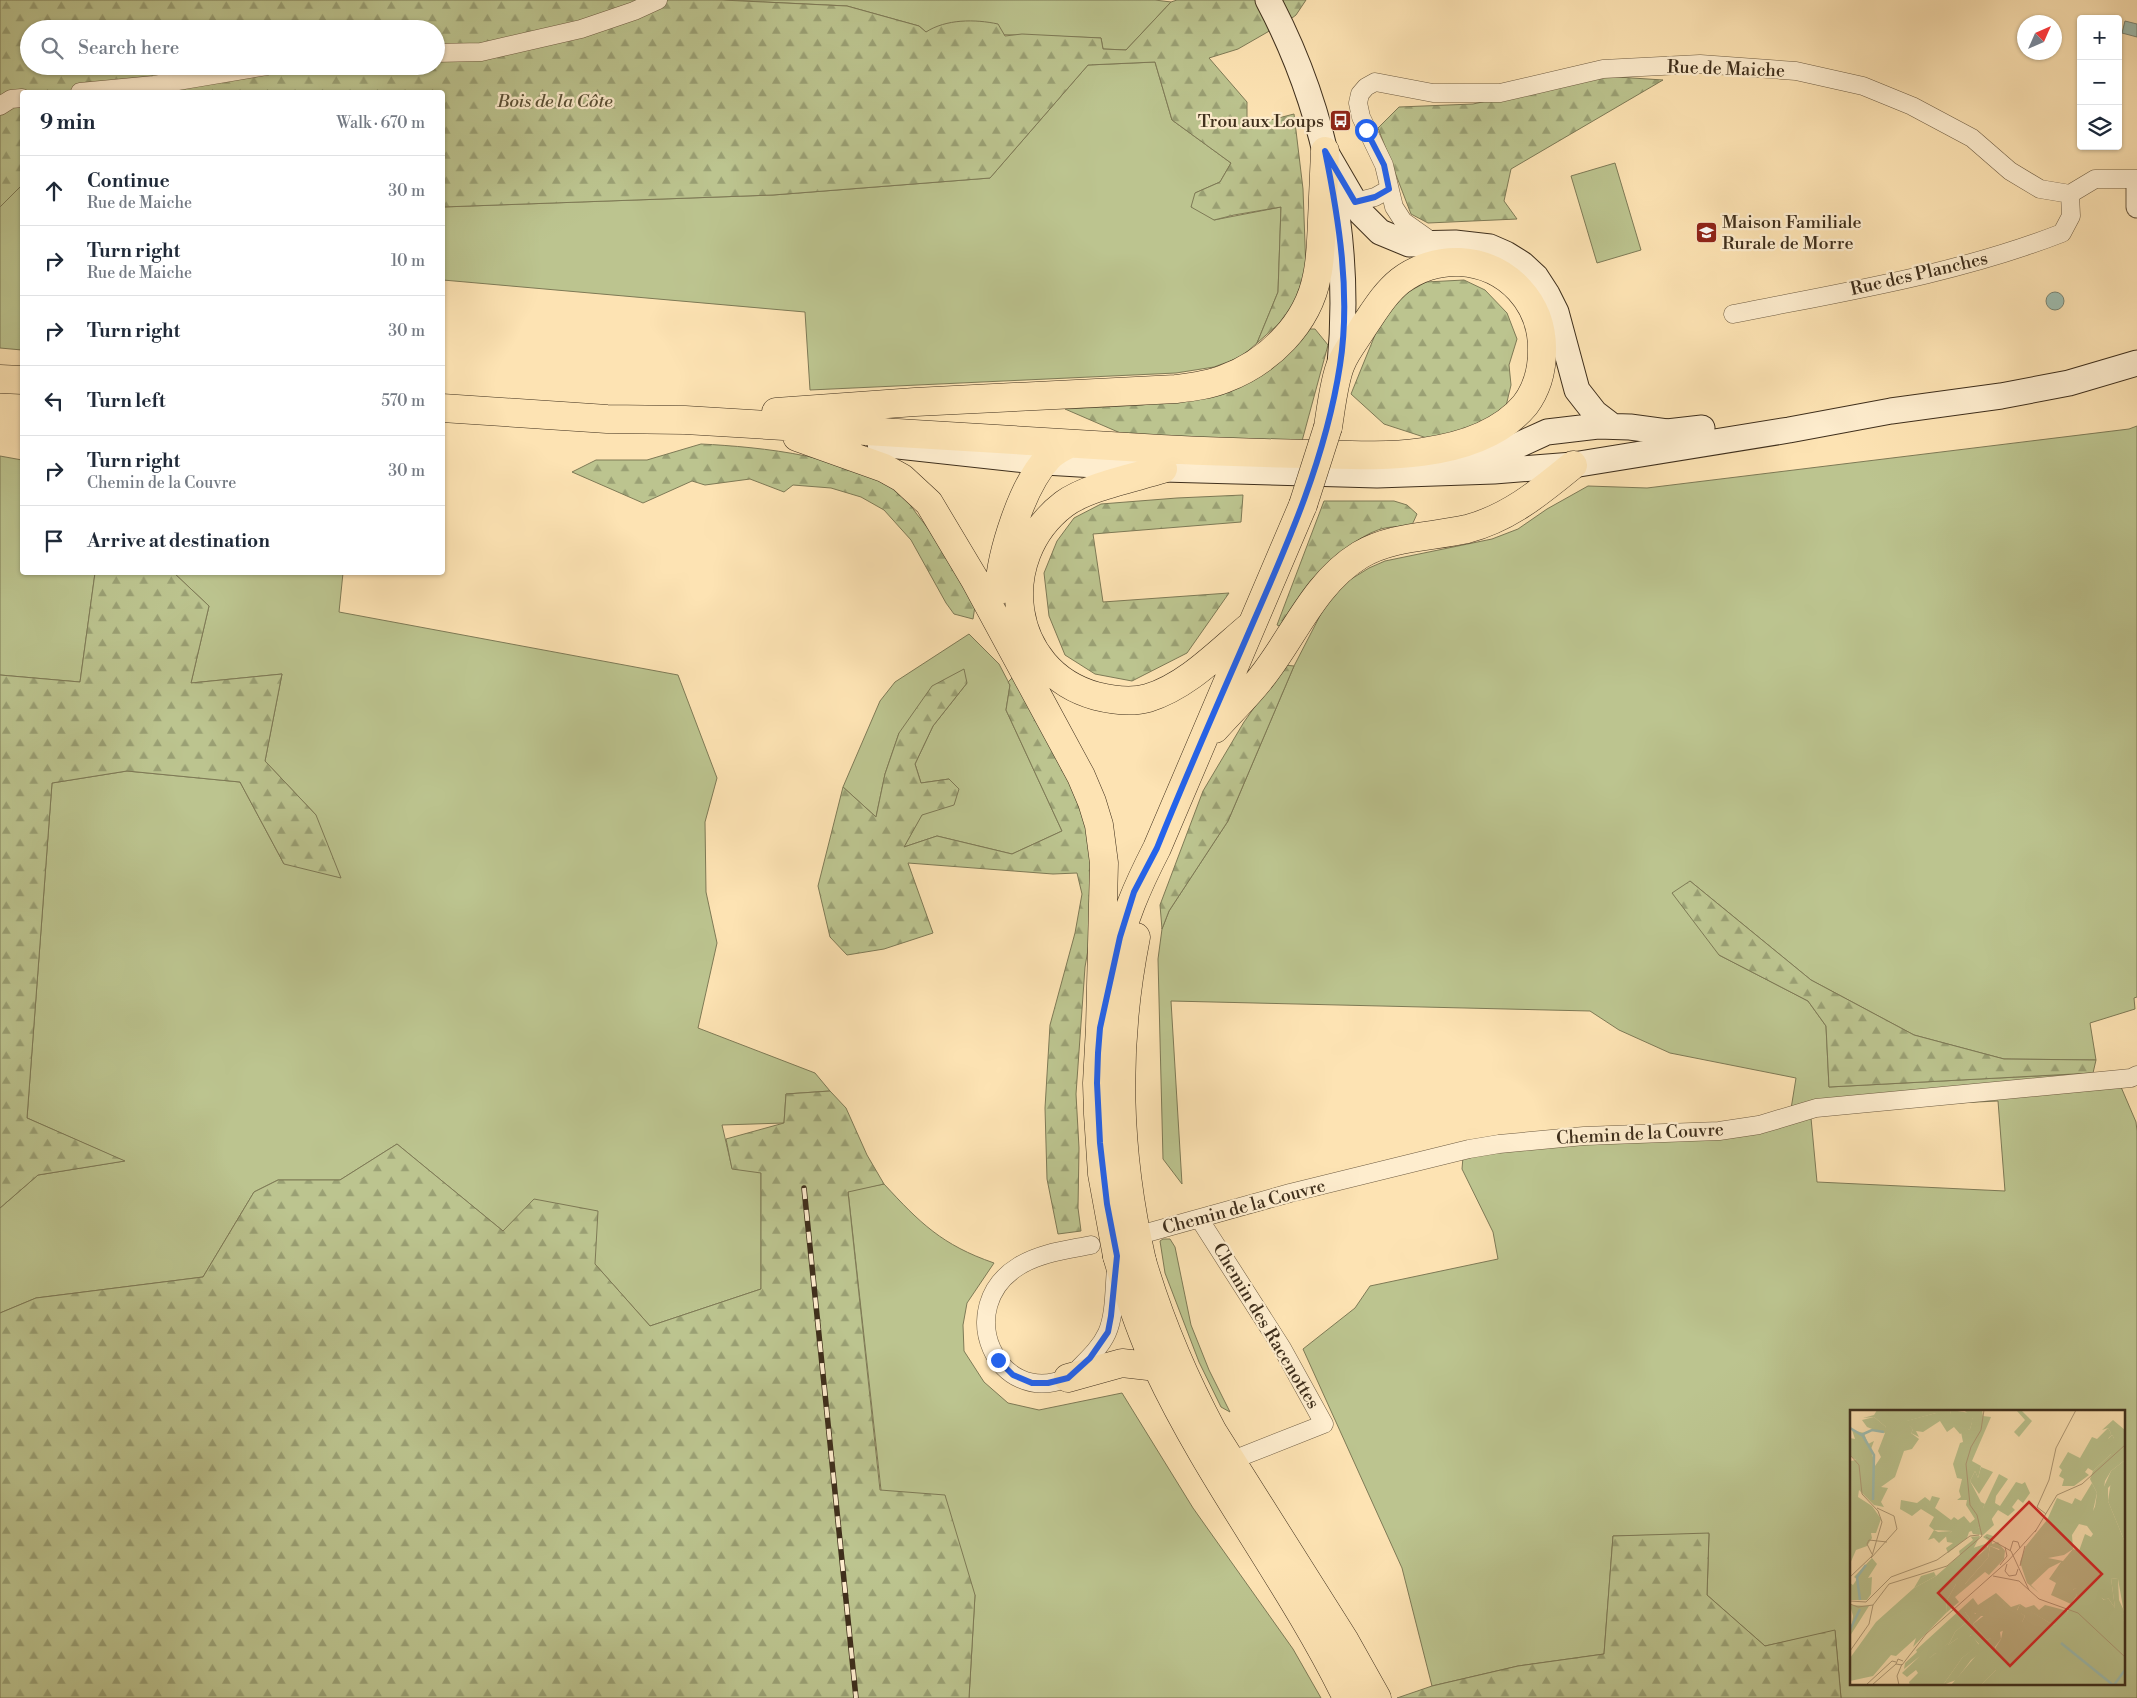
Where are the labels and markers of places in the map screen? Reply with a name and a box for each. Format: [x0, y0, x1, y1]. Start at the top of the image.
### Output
bus stop icon: Trou aux Loups [1328, 109, 1352, 133]
place label: Trou aux Loups [1198, 110, 1324, 133]
place label: Maison Familiale Rurale de Morre [1722, 211, 1862, 255]
school or university icon: Maison Familiale Rurale de Morre [1694, 220, 1718, 244]

